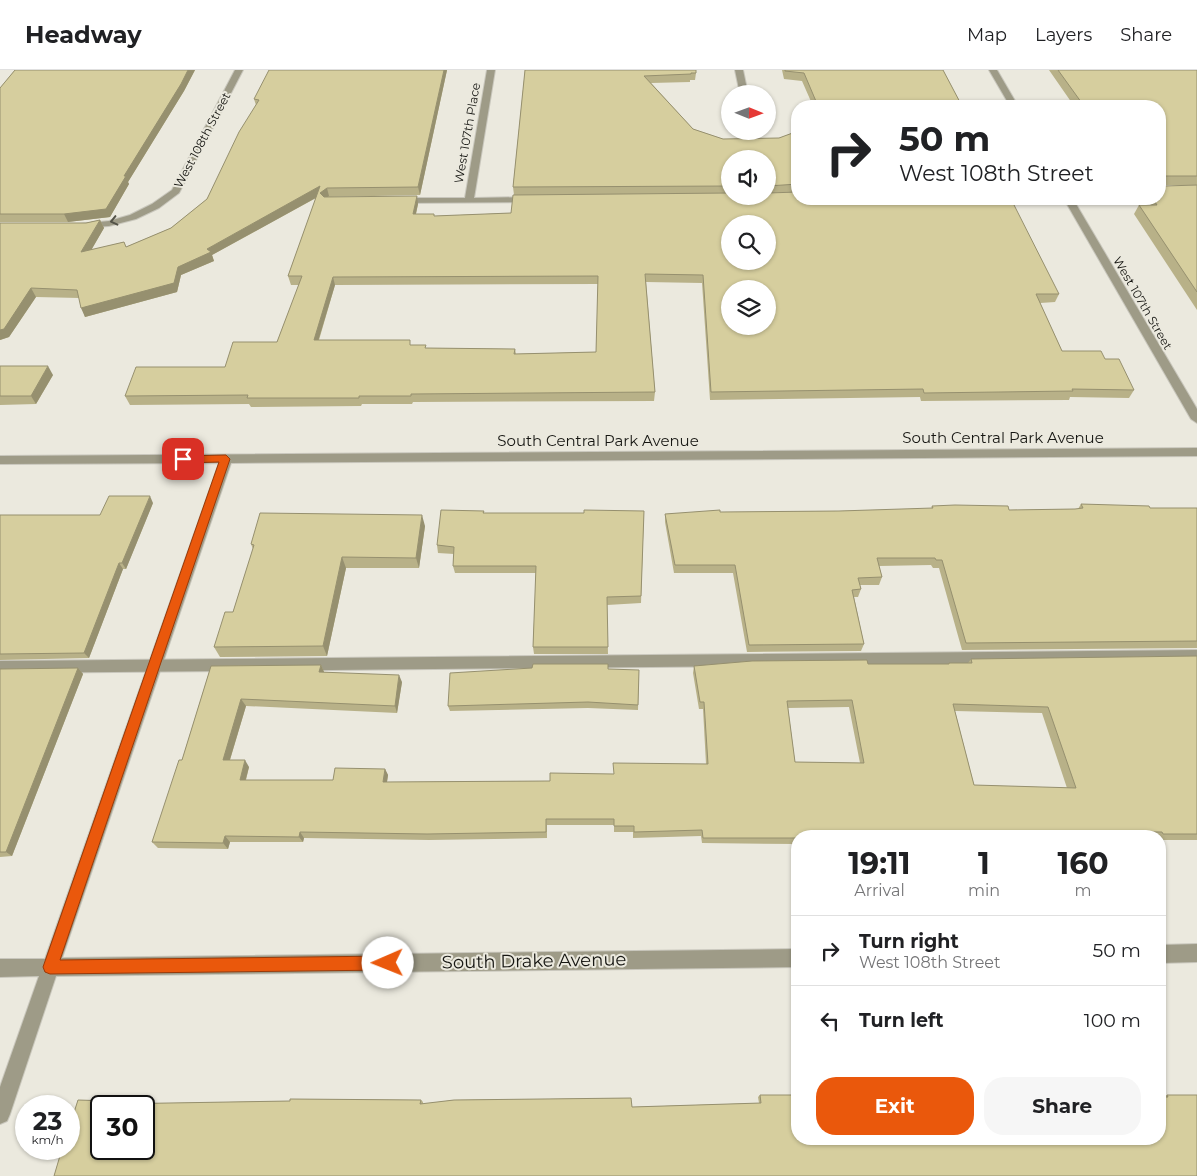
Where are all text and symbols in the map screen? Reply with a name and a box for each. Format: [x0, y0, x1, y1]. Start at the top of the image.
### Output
text: Headway [25, 20, 142, 49]
text: Map [967, 24, 1007, 46]
text: Layers [1035, 24, 1092, 46]
text: Share [1120, 24, 1172, 46]
street label: West 107th Place [451, 82, 483, 184]
north arrow [721, 85, 776, 140]
map controls [721, 85, 776, 335]
street label: West 108th Street [170, 90, 234, 190]
text: 50 m [899, 117, 990, 160]
icon: right [816, 120, 881, 185]
button: sound [721, 150, 776, 205]
text: West 108th Street [899, 160, 1094, 187]
one-way arrow [109, 215, 118, 226]
button: search [721, 215, 776, 270]
street label: West 107th Street [1110, 254, 1176, 352]
button: layers [721, 280, 776, 335]
street label: South Central Park Avenue [902, 428, 1104, 447]
street label: South Central Park Avenue [497, 431, 699, 450]
pin [162, 438, 204, 480]
icon: arrive [169, 445, 197, 473]
text: 19:11 [848, 845, 911, 882]
text: 1 [978, 845, 990, 882]
text: 160 [1057, 845, 1109, 882]
text: Arrival [854, 881, 905, 900]
text: min [968, 881, 1000, 900]
text: m [1075, 881, 1092, 900]
text: Turn right [859, 930, 959, 953]
position arrow [361, 936, 413, 988]
icon: right [816, 937, 844, 965]
text: 50 m [1093, 939, 1141, 962]
street label: South Drake Avenue [442, 948, 627, 974]
text: West 108th Street [859, 953, 1001, 972]
icon: left [816, 1007, 844, 1035]
text: Turn left [859, 1009, 944, 1032]
text: 100 m [1084, 1009, 1141, 1032]
button: Exit [816, 1077, 974, 1135]
button: Share [984, 1077, 1141, 1135]
speed limit sign: 30 [90, 1095, 155, 1160]
text: 23 [33, 1106, 62, 1136]
text: km/h [31, 1132, 64, 1147]

